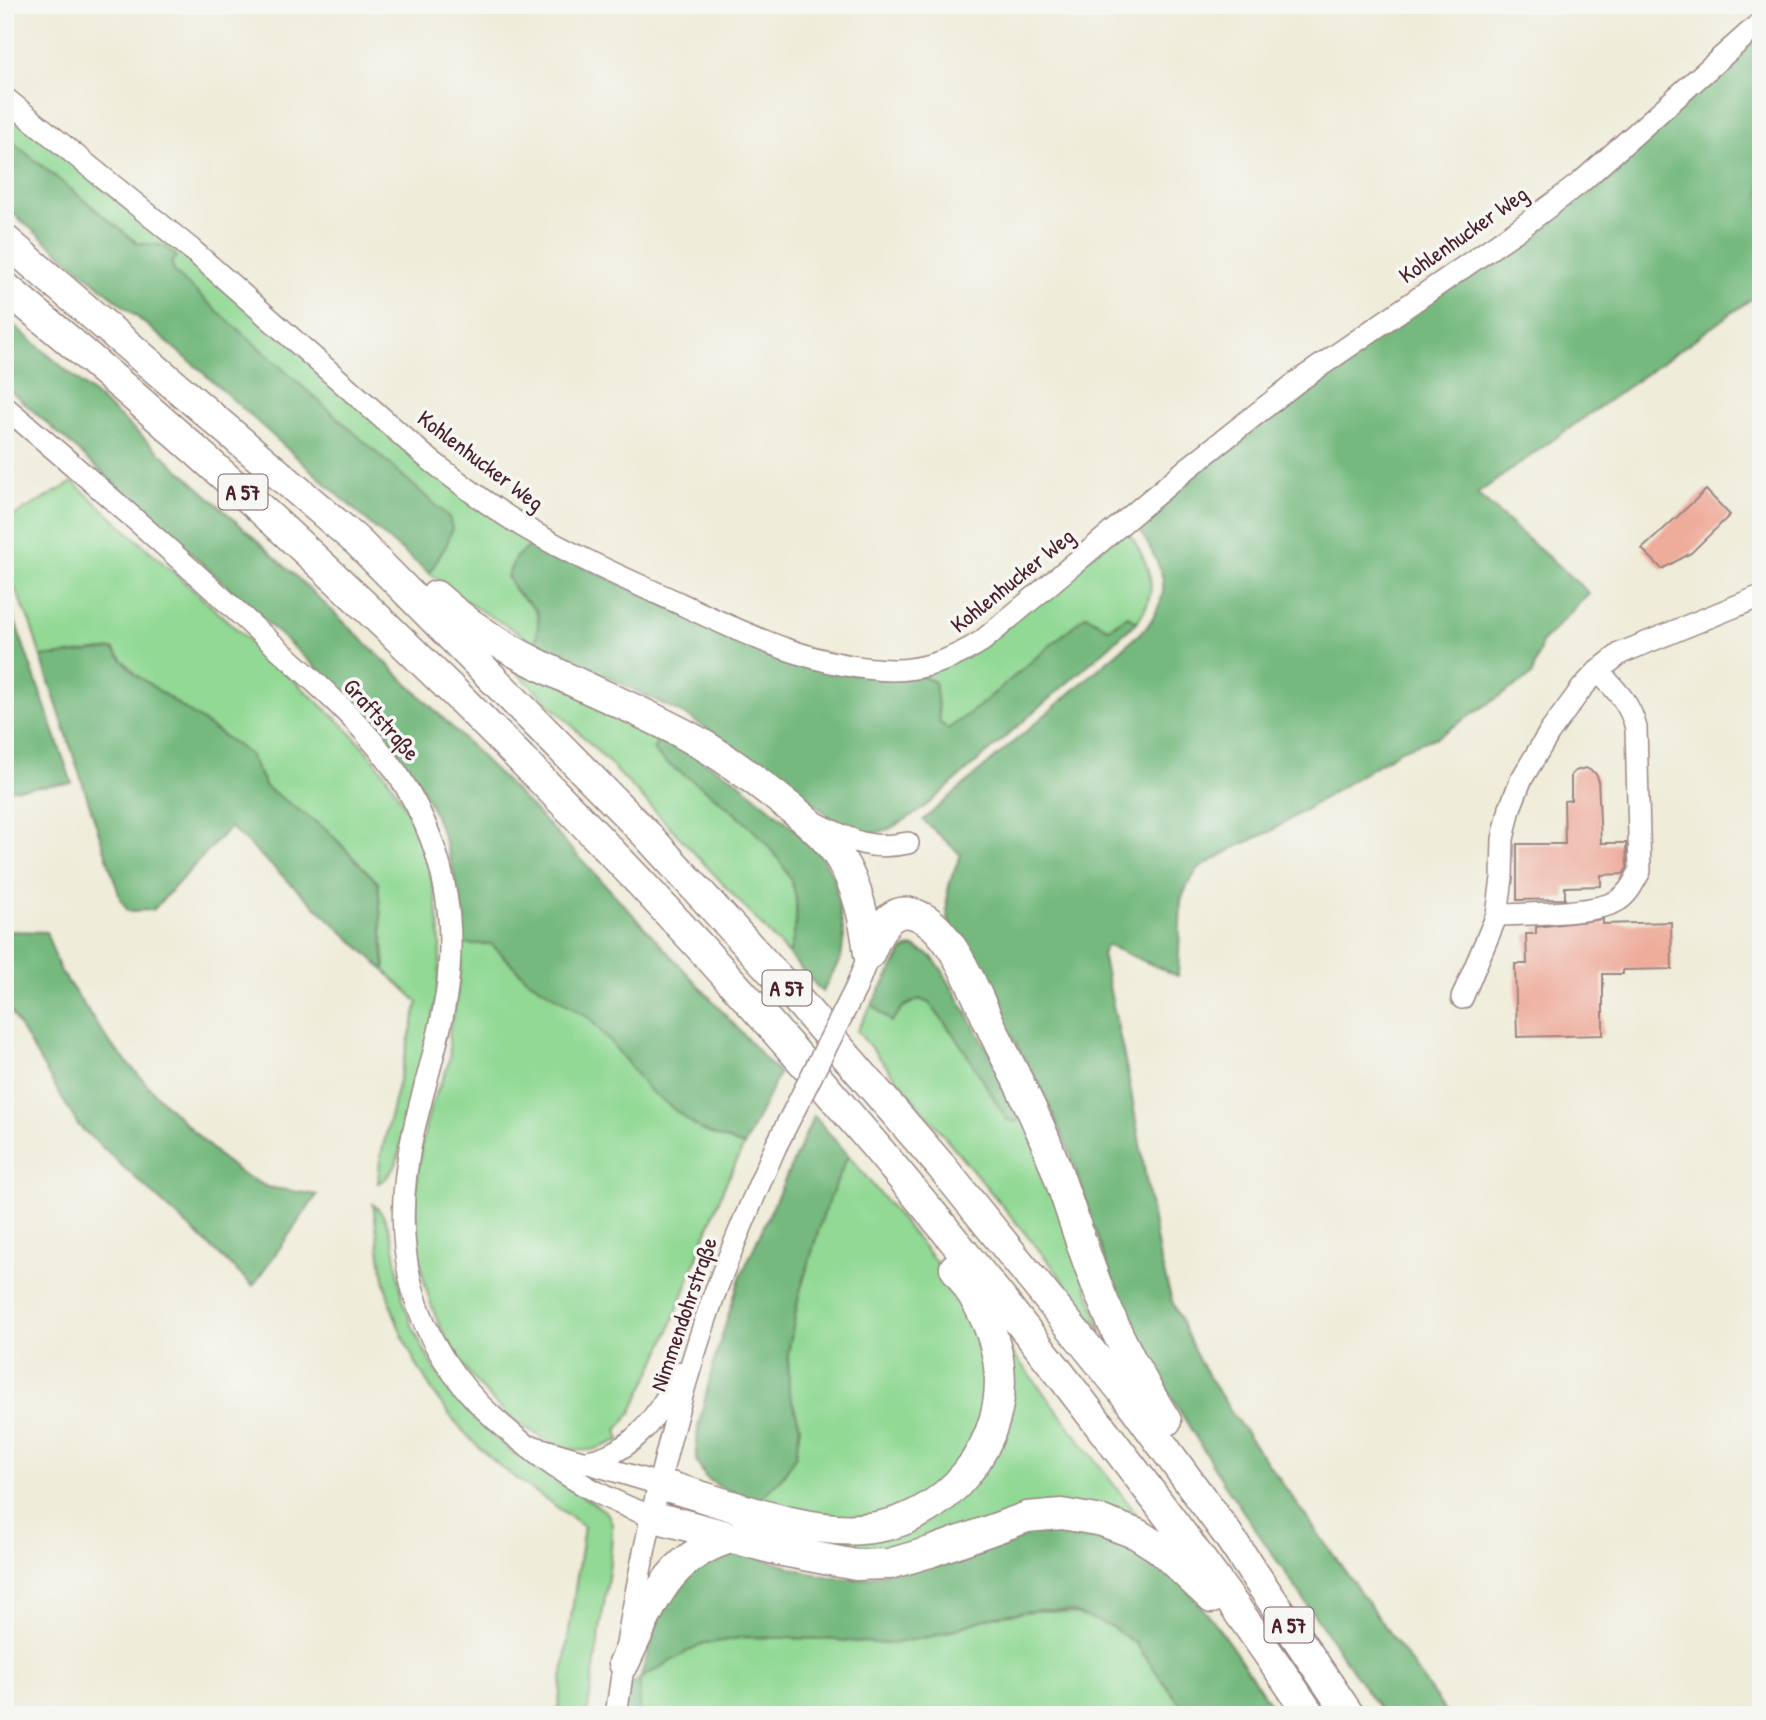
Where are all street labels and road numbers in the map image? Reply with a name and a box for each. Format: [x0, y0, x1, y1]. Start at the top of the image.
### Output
street label: Kohlenhucker Weg [1392, 178, 1534, 290]
street label: Kohlenhucker Weg [411, 402, 551, 518]
road number: A 57 [218, 475, 268, 510]
street label: Kohlenhucker Weg [944, 520, 1080, 640]
street label: Graftstraße [337, 671, 427, 767]
road number: A 57 [762, 970, 812, 1006]
street label: Nimmendohrstraße [642, 1233, 724, 1395]
road number: A 57 [1264, 1608, 1314, 1642]

